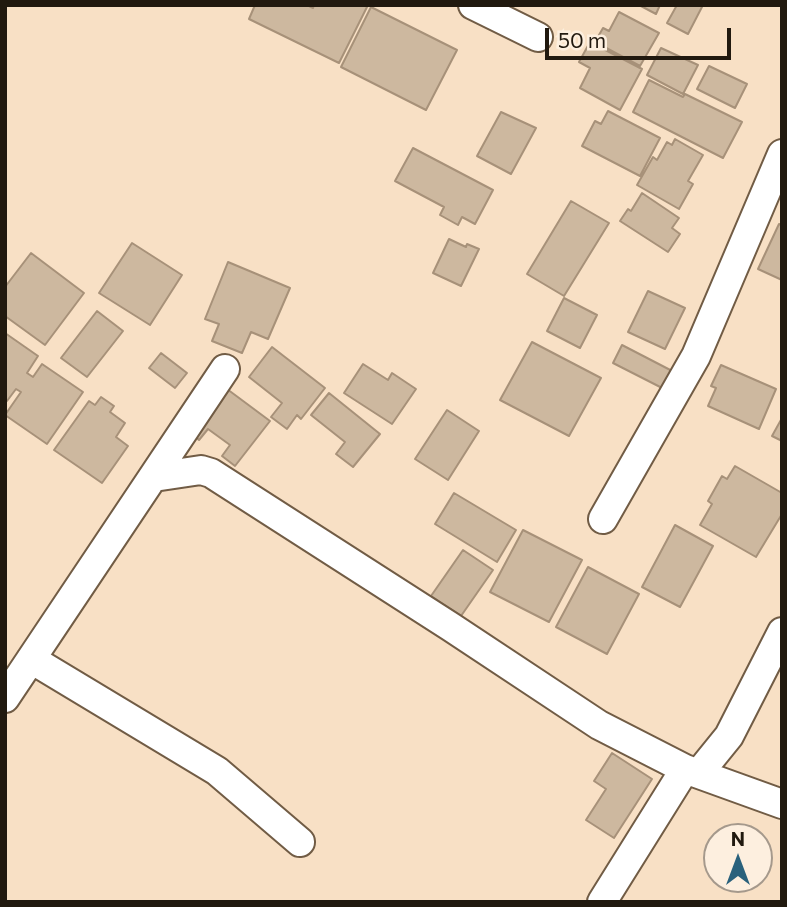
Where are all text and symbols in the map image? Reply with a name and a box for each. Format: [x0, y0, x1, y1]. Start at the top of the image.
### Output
scale bar [549, 14, 734, 58]
text: 50 m [558, 27, 606, 52]
north arrow [703, 823, 773, 893]
text: N [731, 827, 745, 850]

